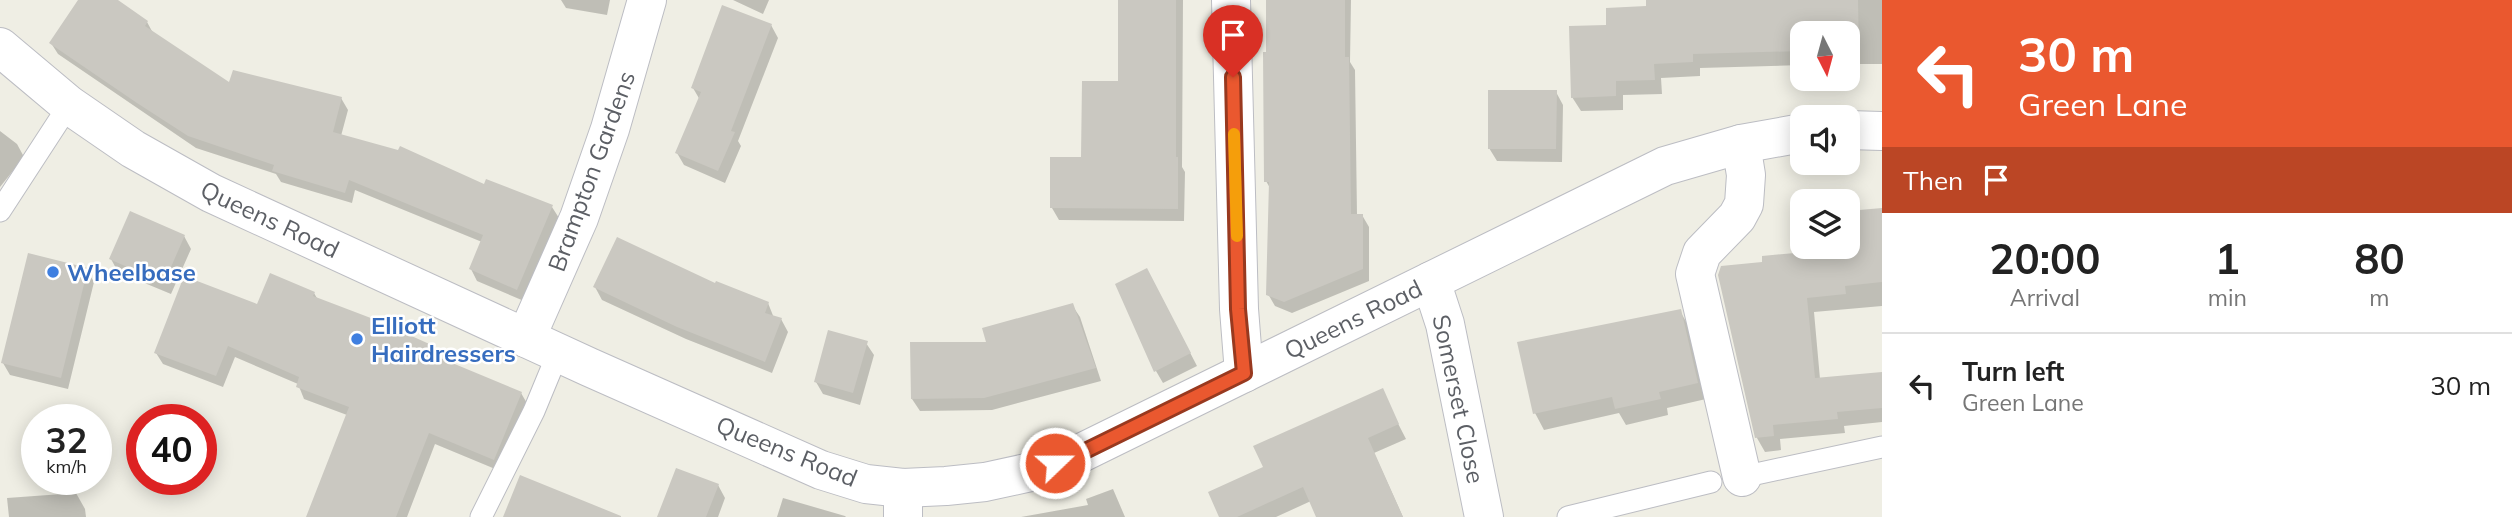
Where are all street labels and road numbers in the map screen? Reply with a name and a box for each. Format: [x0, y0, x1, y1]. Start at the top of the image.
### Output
street label: Brampton Gardens [541, 67, 641, 275]
street label: Queens Road [196, 174, 344, 264]
street label: Queens Road [1279, 273, 1427, 365]
street label: Somerset Close [1426, 312, 1492, 486]
street label: Queens Road [712, 409, 862, 493]

